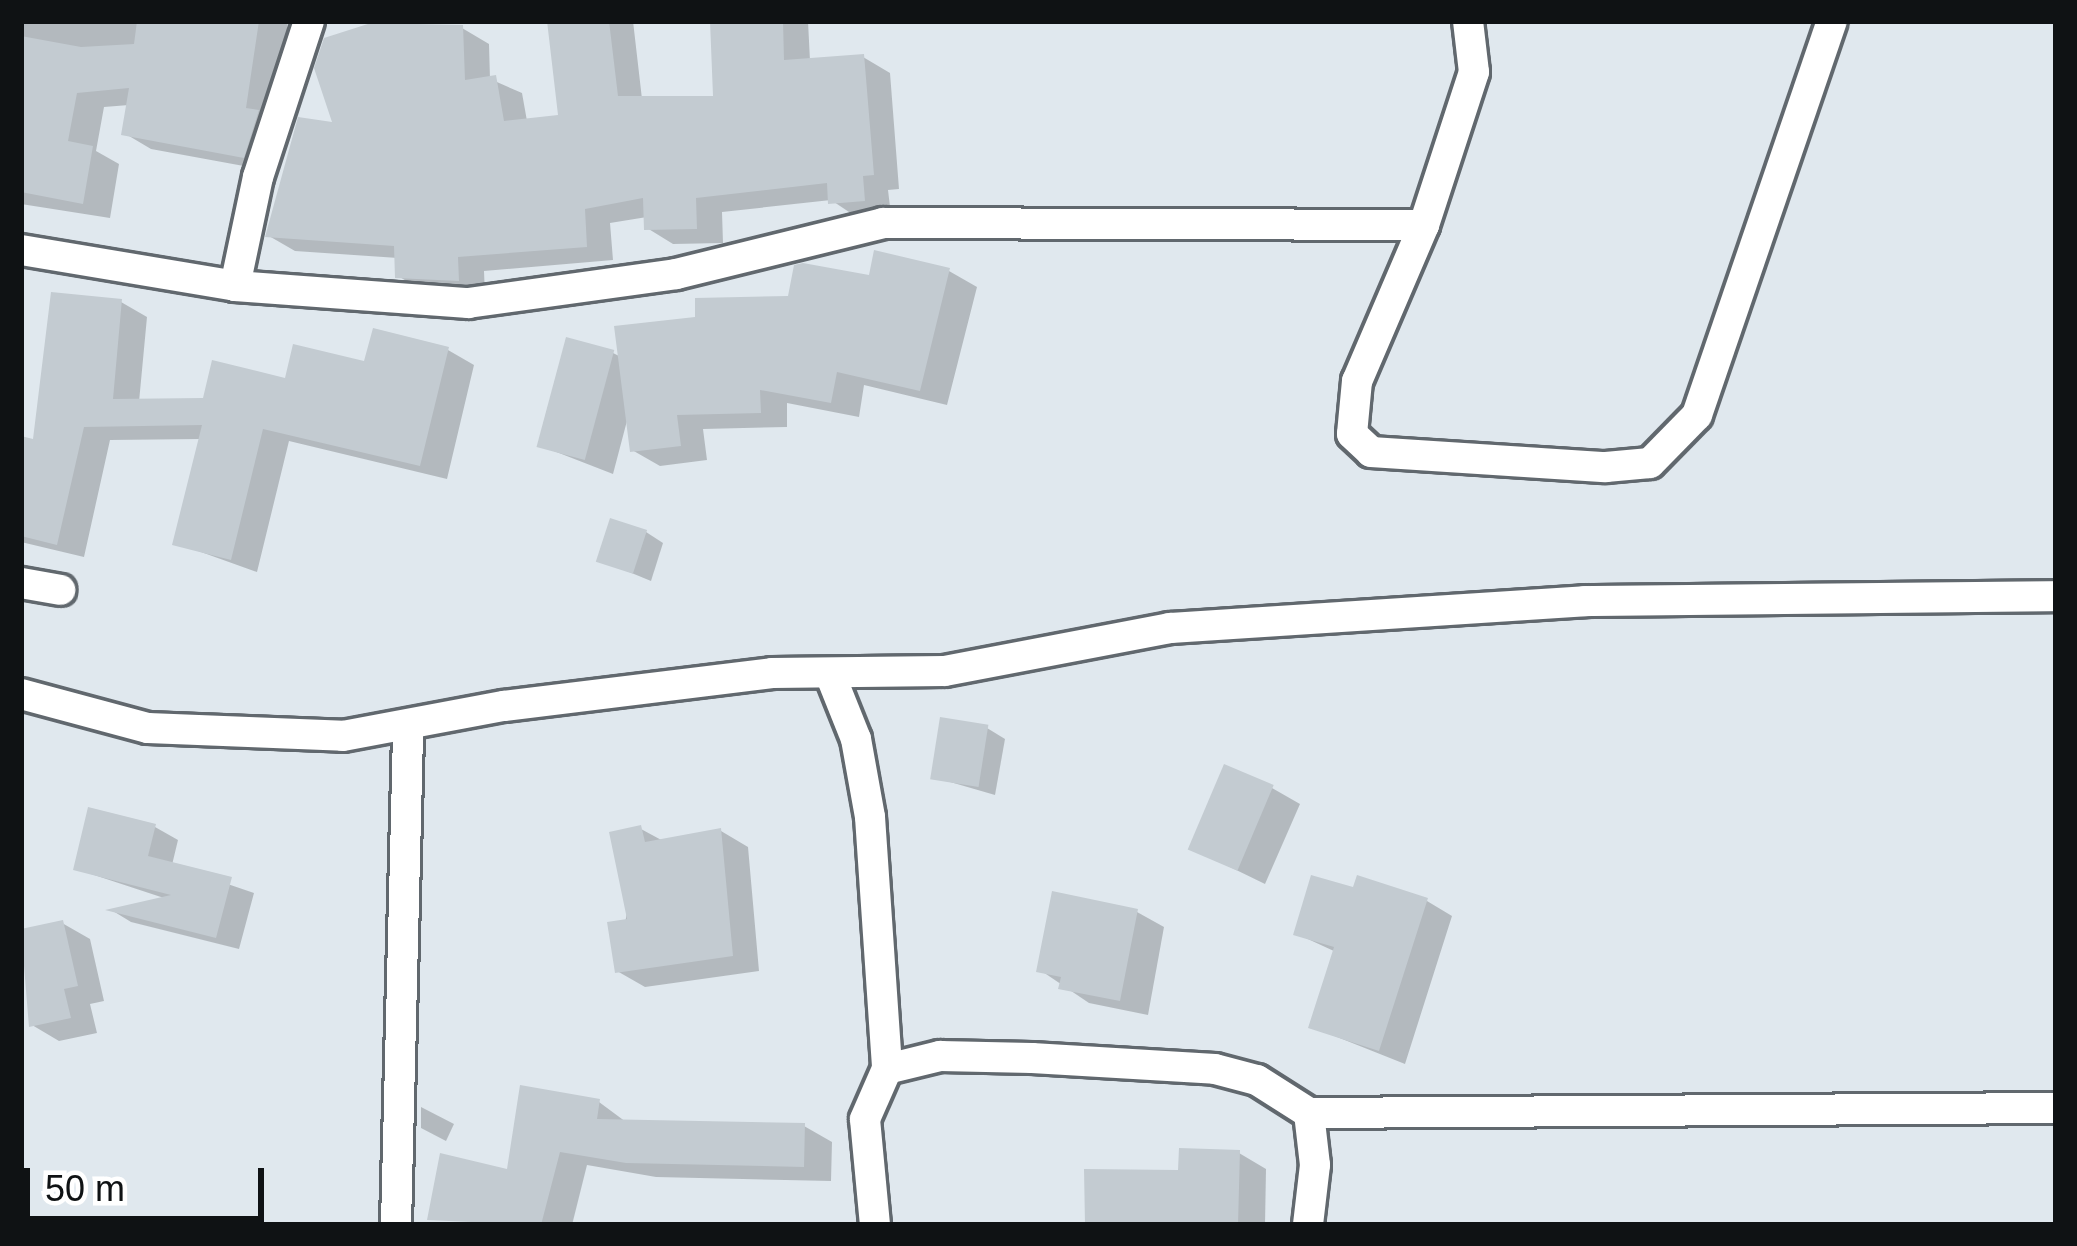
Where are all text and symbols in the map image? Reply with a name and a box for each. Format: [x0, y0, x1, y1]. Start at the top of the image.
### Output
scale bar [30, 1144, 270, 1218]
text: 50 m [45, 1168, 125, 1209]

